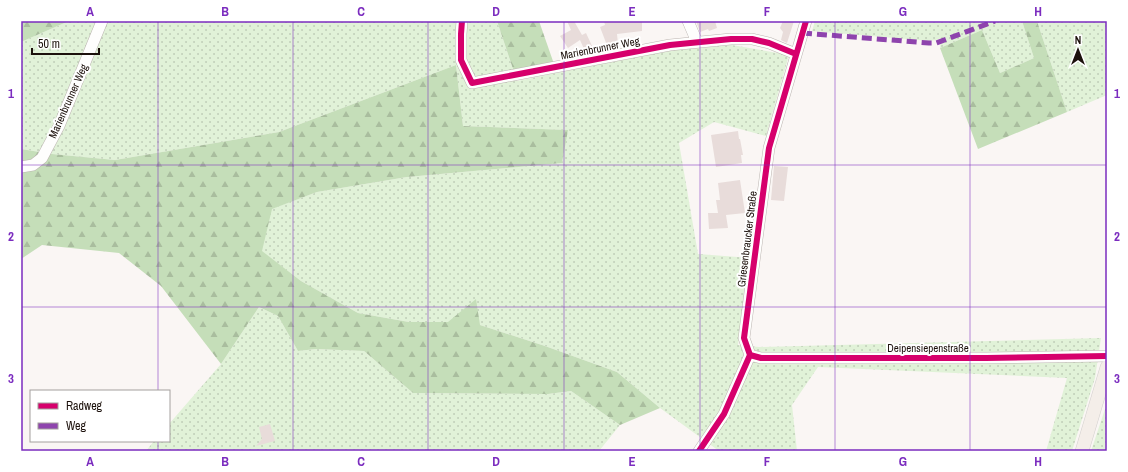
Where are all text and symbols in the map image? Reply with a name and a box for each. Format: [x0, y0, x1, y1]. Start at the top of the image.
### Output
text: A [86, 3, 94, 20]
text: B [221, 3, 229, 20]
text: C [357, 3, 365, 20]
text: D [492, 3, 500, 20]
text: E [628, 3, 636, 20]
text: F [764, 3, 771, 20]
text: G [899, 3, 907, 20]
text: H [1034, 3, 1042, 20]
scale bar [32, 30, 99, 56]
north arrow [1058, 30, 1098, 70]
street label: Marienbrunner Weg [559, 33, 641, 63]
text: N [1075, 33, 1081, 47]
text: 50 m [38, 36, 60, 52]
street label: Marienbrunner Weg [45, 62, 91, 140]
text: 1 [8, 85, 14, 102]
text: 1 [1114, 85, 1120, 102]
street label: Griesenbraucker Straße [734, 190, 760, 288]
text: 2 [8, 228, 14, 245]
text: 2 [1114, 228, 1120, 245]
street label: Deipensiepenstraße [887, 341, 969, 355]
text: 3 [8, 370, 14, 387]
text: 3 [1114, 370, 1120, 387]
legend [30, 390, 170, 442]
text: Radweg [66, 398, 103, 414]
text: Weg [66, 418, 87, 434]
text: A [86, 453, 94, 470]
text: B [221, 453, 229, 470]
text: C [357, 453, 365, 470]
text: D [492, 453, 500, 470]
text: E [628, 453, 636, 470]
text: F [764, 453, 771, 470]
text: G [899, 453, 907, 470]
text: H [1034, 453, 1042, 470]

